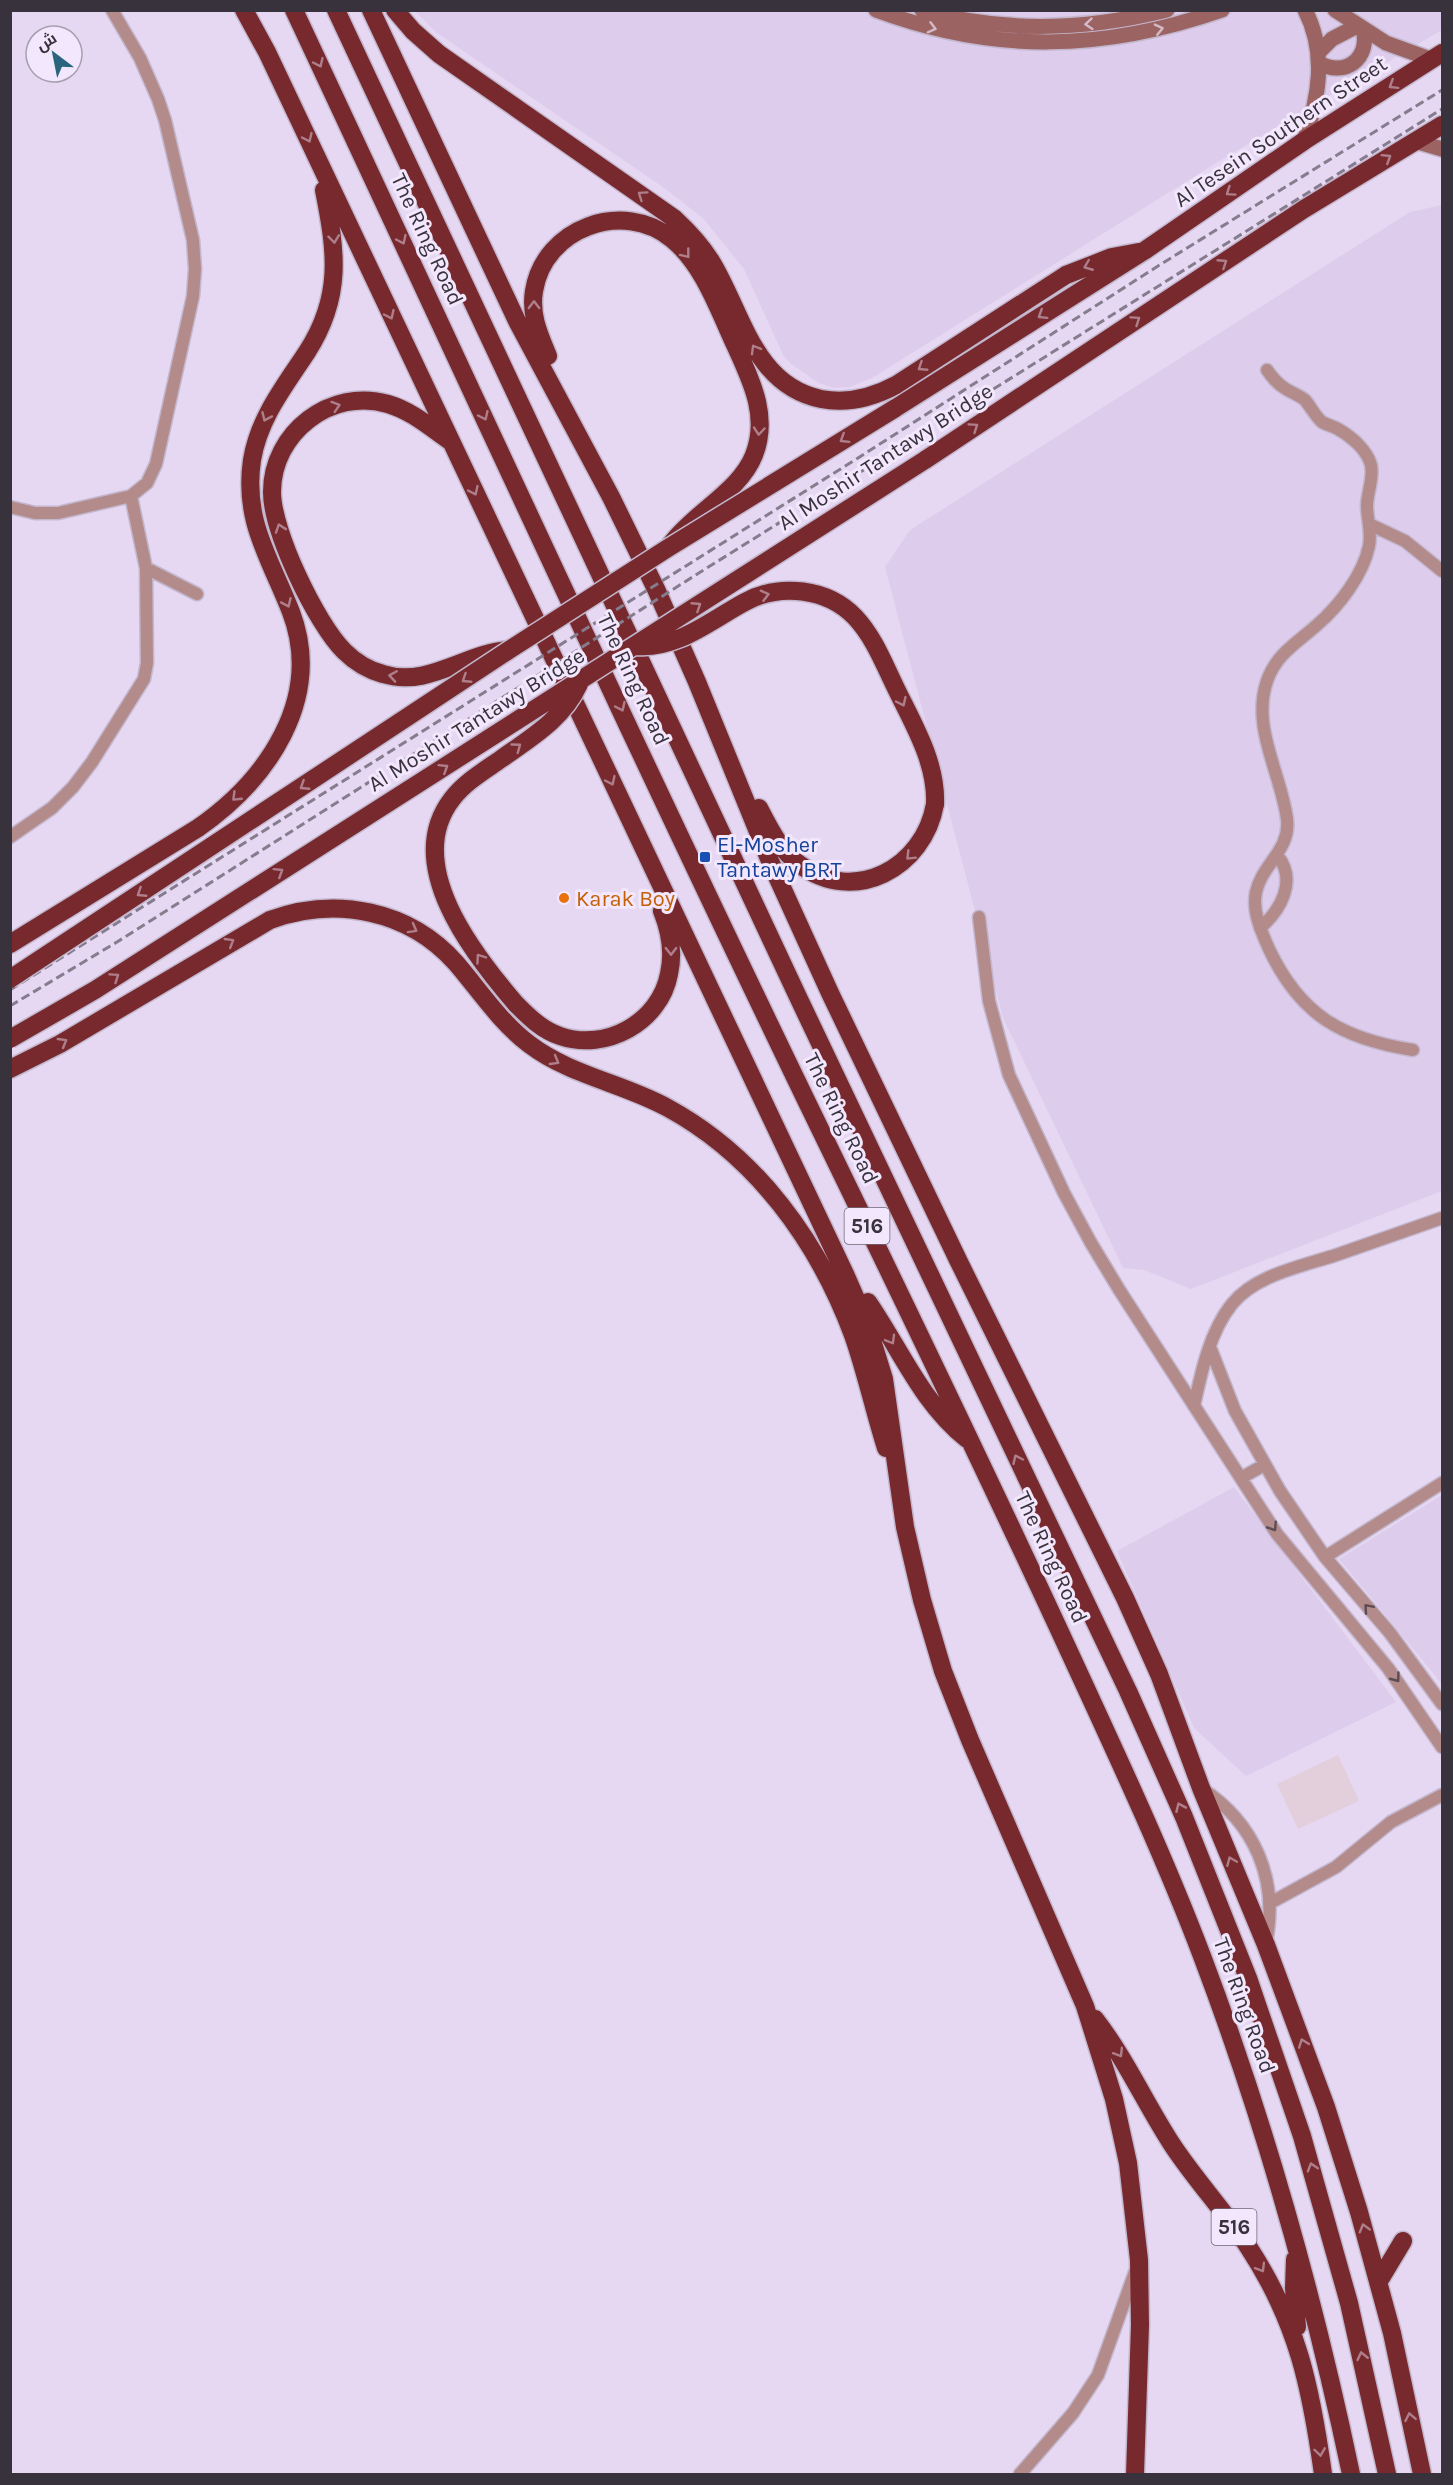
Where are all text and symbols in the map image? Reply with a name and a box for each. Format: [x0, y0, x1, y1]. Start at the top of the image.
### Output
one-way arrow [1084, 17, 1093, 30]
one-way arrow [927, 20, 937, 33]
one-way arrow [1154, 23, 1164, 36]
north arrow [24, 24, 84, 84]
text: ش [33, 28, 60, 55]
street label: Al Tesein Southern Street [1169, 51, 1392, 213]
one-way arrow [311, 57, 323, 68]
one-way arrow [1389, 77, 1399, 89]
one-way arrow [300, 131, 312, 142]
one-way arrow [1381, 153, 1391, 165]
street label: The Ring Road [385, 169, 469, 309]
one-way arrow [1226, 185, 1237, 196]
one-way arrow [638, 191, 649, 202]
one-way arrow [394, 233, 406, 244]
one-way arrow [327, 235, 339, 244]
one-way arrow [678, 247, 689, 258]
one-way arrow [1083, 258, 1094, 271]
one-way arrow [1217, 258, 1227, 270]
one-way arrow [528, 301, 540, 310]
one-way arrow [383, 308, 395, 319]
one-way arrow [1038, 308, 1048, 320]
one-way arrow [1130, 316, 1141, 327]
one-way arrow [751, 345, 763, 355]
one-way arrow [918, 360, 928, 372]
street label: Al Moshir Tantawy Bridge [773, 378, 998, 536]
one-way arrow [330, 401, 341, 413]
one-way arrow [261, 410, 273, 421]
one-way arrow [477, 410, 489, 421]
one-way arrow [968, 423, 978, 435]
one-way arrow [753, 427, 766, 436]
one-way arrow [840, 432, 850, 444]
one-way arrow [466, 484, 478, 495]
one-way arrow [275, 524, 288, 534]
one-way arrow [760, 589, 770, 602]
one-way arrow [279, 596, 291, 607]
one-way arrow [691, 602, 701, 614]
street label: The Ring Road [591, 609, 675, 749]
street label: Al Moshir Tantawy Bridge [363, 642, 590, 797]
one-way arrow [388, 670, 398, 683]
one-way arrow [462, 671, 473, 682]
one-way arrow [894, 696, 906, 707]
one-way arrow [613, 701, 625, 712]
one-way arrow [511, 743, 522, 754]
one-way arrow [438, 763, 448, 775]
one-way arrow [604, 774, 616, 785]
one-way arrow [299, 779, 310, 790]
one-way arrow [233, 790, 244, 801]
place label: El-Mosher Tantawy BRT [717, 832, 841, 883]
one-way arrow [906, 849, 917, 859]
marker: El-Mosher Tantawy BRT [698, 850, 712, 864]
one-way arrow [272, 868, 283, 879]
one-way arrow [137, 886, 147, 898]
place label: Karak Boy [576, 886, 675, 912]
marker: Karak Boy [557, 891, 571, 905]
one-way arrow [407, 922, 418, 933]
one-way arrow [224, 937, 234, 949]
one-way arrow [665, 947, 677, 956]
one-way arrow [476, 954, 487, 965]
one-way arrow [108, 973, 119, 984]
one-way arrow [56, 1038, 67, 1049]
street label: The Ring Road [798, 1049, 884, 1188]
one-way arrow [549, 1054, 559, 1065]
road number: 516 [844, 1208, 890, 1244]
one-way arrow [884, 1334, 895, 1345]
one-way arrow [1012, 1455, 1024, 1466]
street label: The Ring Road [1009, 1487, 1093, 1627]
one-way arrow [1265, 1521, 1277, 1531]
one-way arrow [1364, 1604, 1375, 1615]
one-way arrow [1388, 1671, 1399, 1682]
one-way arrow [1175, 1802, 1187, 1813]
one-way arrow [1226, 1857, 1238, 1868]
street label: The Ring Road [1207, 1934, 1281, 2077]
one-way arrow [1298, 2038, 1310, 2049]
one-way arrow [1112, 2047, 1124, 2057]
one-way arrow [1307, 2162, 1319, 2173]
road number: 516 [1212, 2209, 1256, 2245]
one-way arrow [1359, 2223, 1371, 2234]
one-way arrow [1254, 2262, 1266, 2272]
one-way arrow [1356, 2351, 1369, 2361]
one-way arrow [1404, 2412, 1417, 2422]
one-way arrow [1314, 2447, 1326, 2456]

